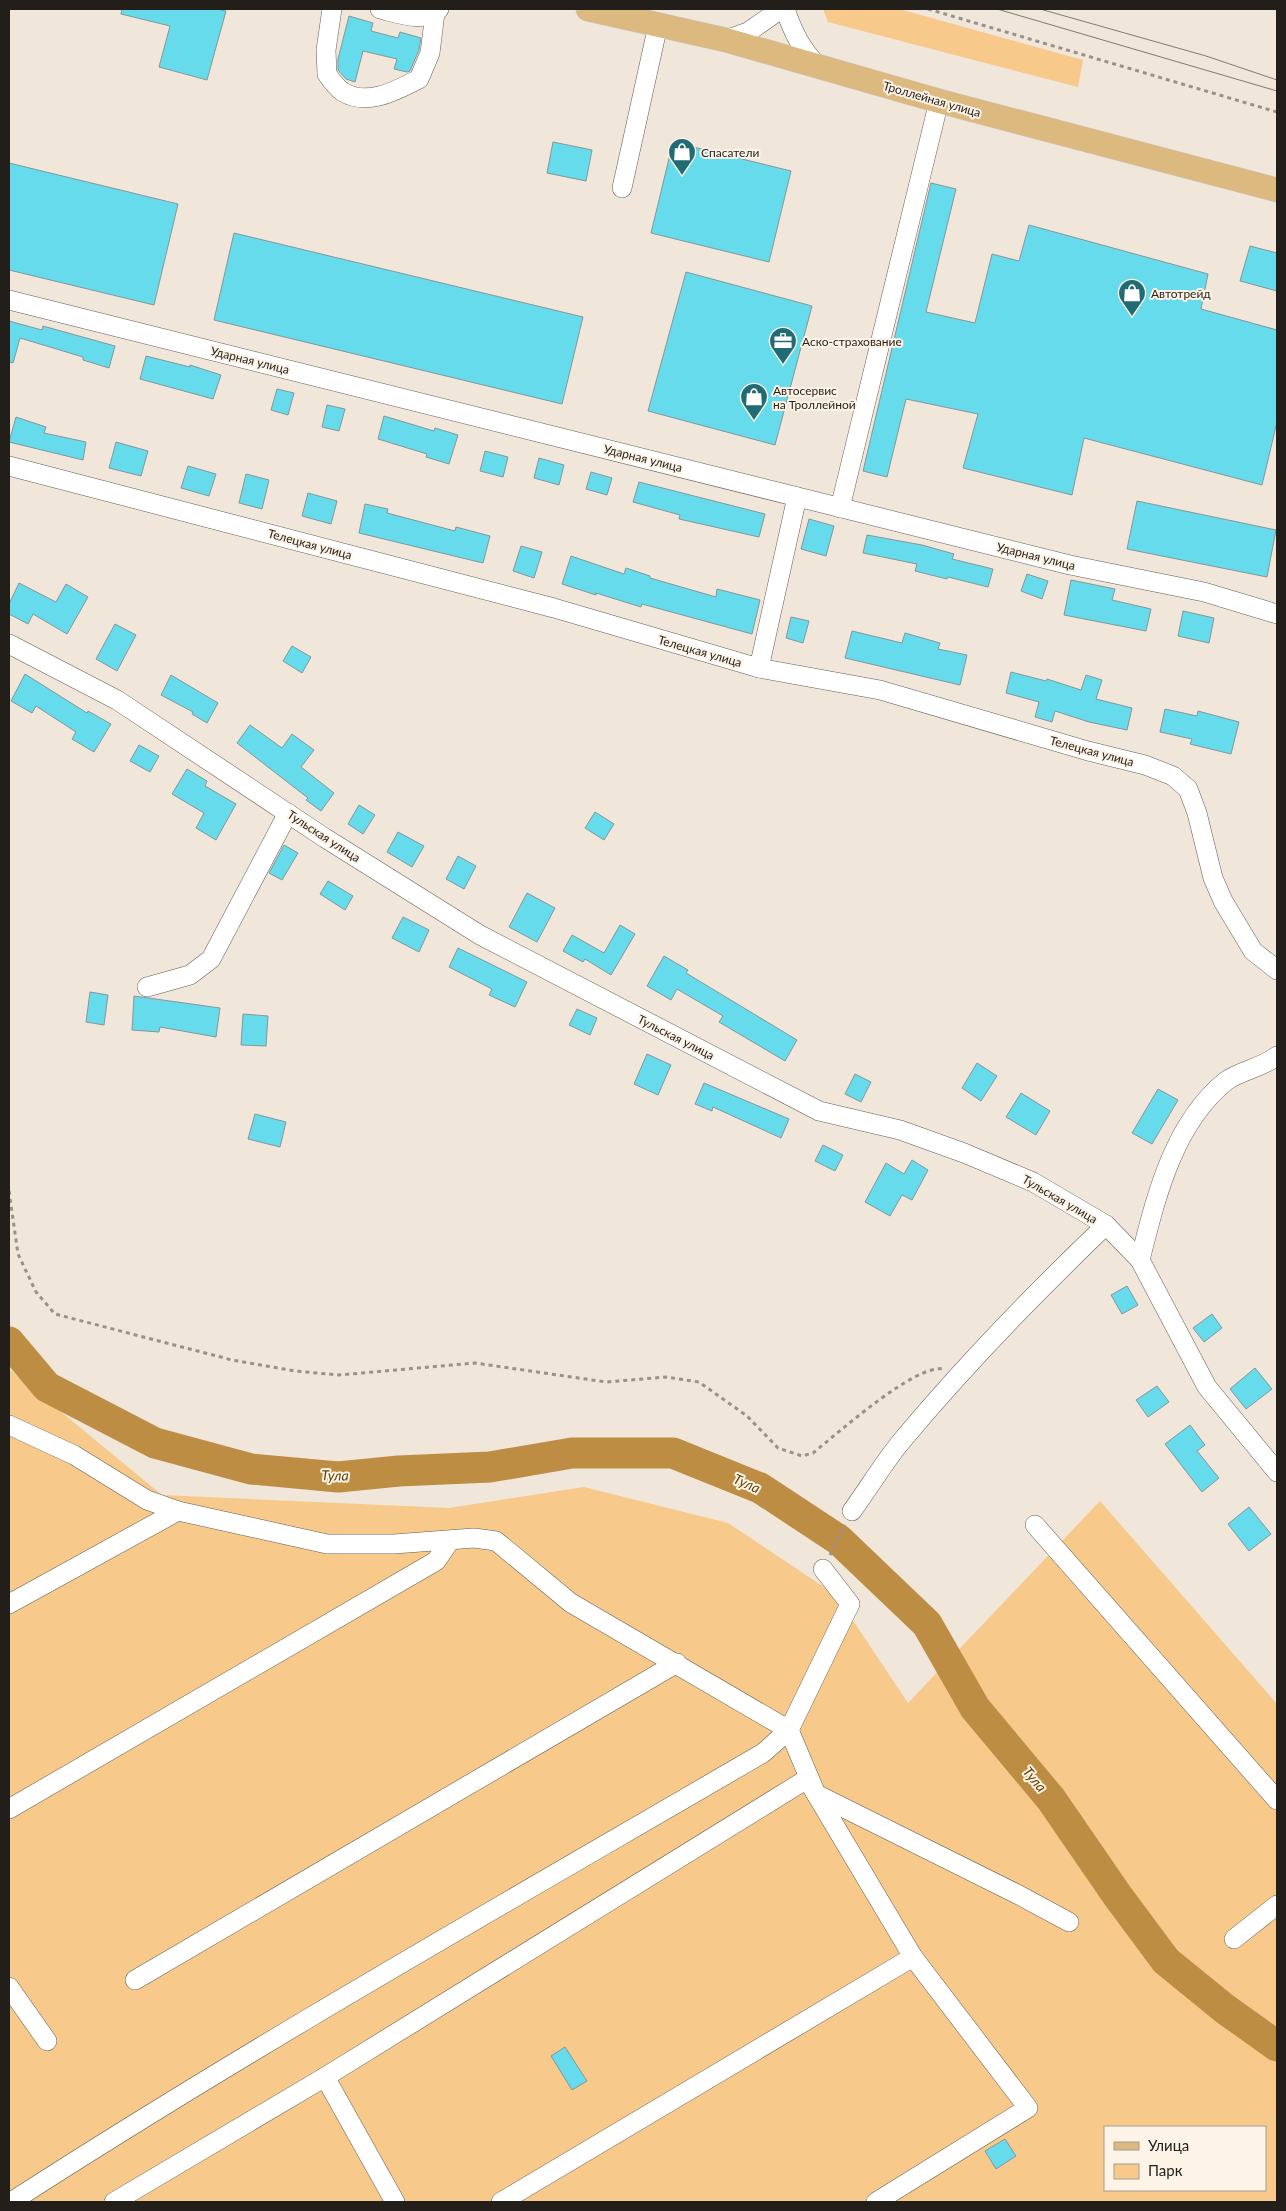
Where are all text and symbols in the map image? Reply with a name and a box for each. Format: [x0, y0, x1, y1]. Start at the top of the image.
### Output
street label: Троллейная улица [881, 78, 983, 120]
shop icon: Спасатели [667, 137, 697, 176]
place label: Спасатели [701, 145, 759, 160]
shop icon: Автотрейд [1117, 278, 1147, 317]
place label: Автотрейд [1151, 286, 1211, 301]
office icon: Аско-страхование [768, 326, 798, 365]
place label: Аско-страхование [802, 334, 902, 349]
street label: Ударная улица [209, 343, 291, 377]
shop icon: Автосервис на Троллейной [739, 382, 769, 421]
place label: Автосервис на Троллейной [773, 383, 856, 412]
street label: Ударная улица [602, 441, 684, 475]
street label: Телецкая улица [266, 526, 354, 562]
street label: Ударная улица [995, 539, 1077, 573]
street label: Телецкая улица [656, 632, 744, 670]
street label: Телецкая улица [1048, 733, 1136, 769]
street label: Тульская улица [285, 807, 363, 865]
street label: Тульская улица [635, 1011, 717, 1063]
street label: Тульская улица [1020, 1171, 1100, 1227]
water label: Тула [321, 1466, 349, 1484]
water label: Тула [731, 1470, 763, 1496]
water label: Тула [1020, 1763, 1050, 1795]
legend [1104, 2126, 1266, 2191]
text: Улица [1148, 2136, 1189, 2154]
text: Парк [1148, 2161, 1183, 2179]

